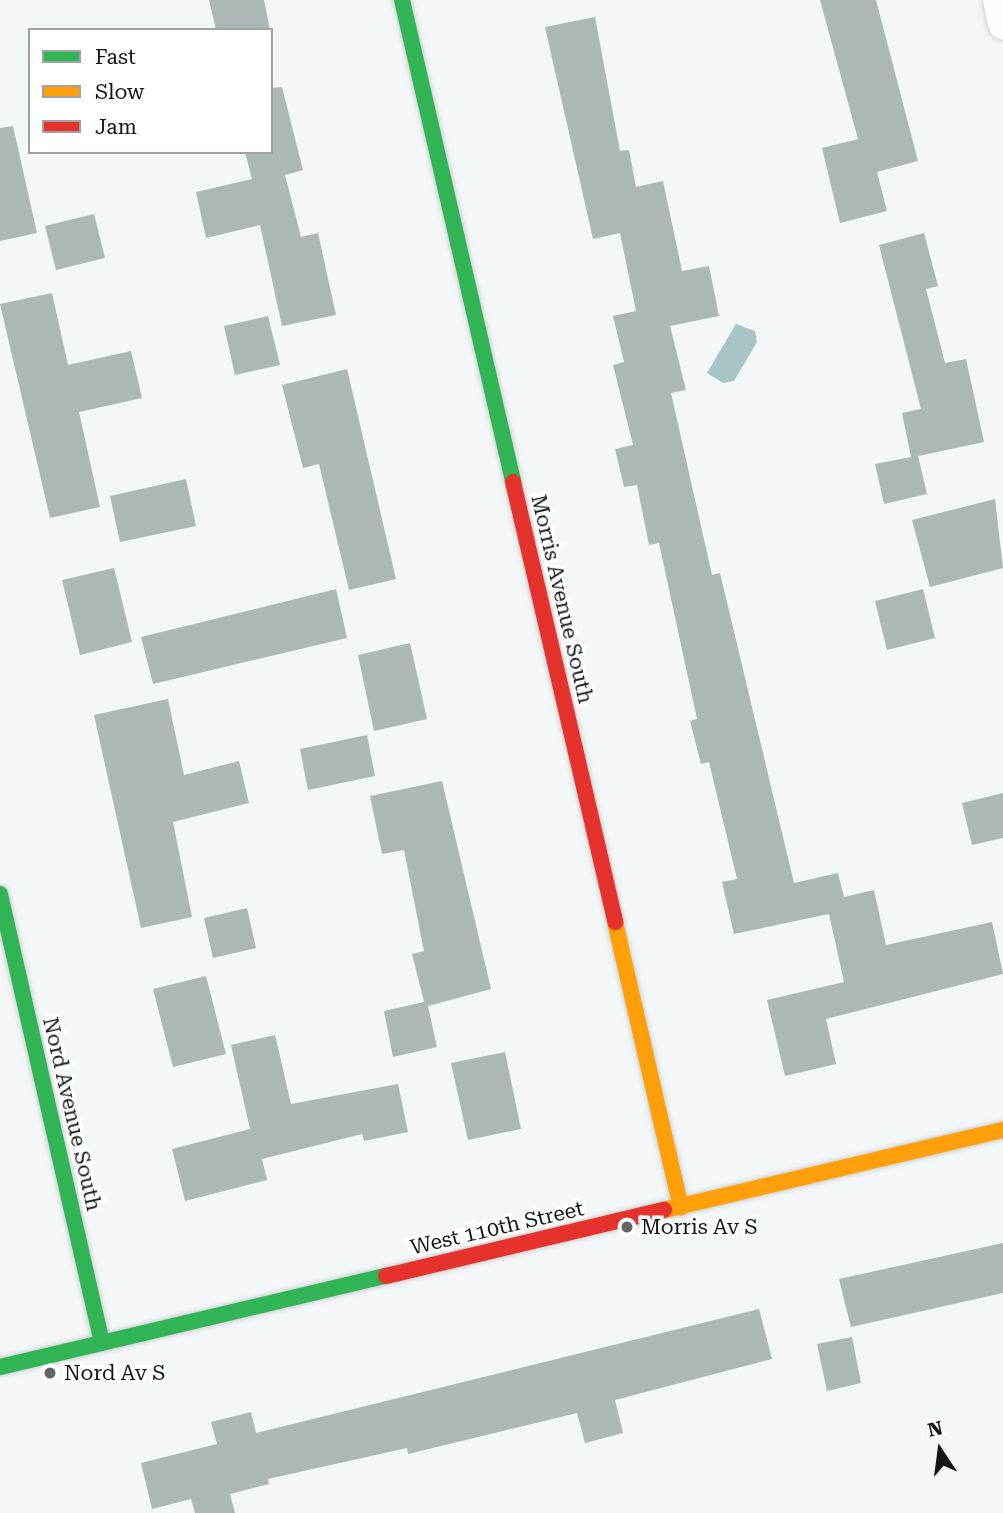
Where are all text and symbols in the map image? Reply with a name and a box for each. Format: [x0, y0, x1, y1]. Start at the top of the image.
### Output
legend [28, 28, 273, 154]
text: Fast [95, 45, 136, 69]
text: Slow [95, 80, 144, 104]
text: Jam [95, 115, 137, 139]
street label: Morris Avenue South [526, 492, 598, 706]
street label: Nord Avenue South [37, 1015, 107, 1213]
street label: West 110th Street [408, 1196, 586, 1260]
place label: Morris Av S [641, 1214, 758, 1240]
marker: Morris Av S [619, 1219, 635, 1235]
place label: Nord Av S [64, 1360, 165, 1386]
marker: Nord Av S [42, 1365, 58, 1381]
north arrow [905, 1415, 975, 1485]
text: N [925, 1416, 945, 1442]

